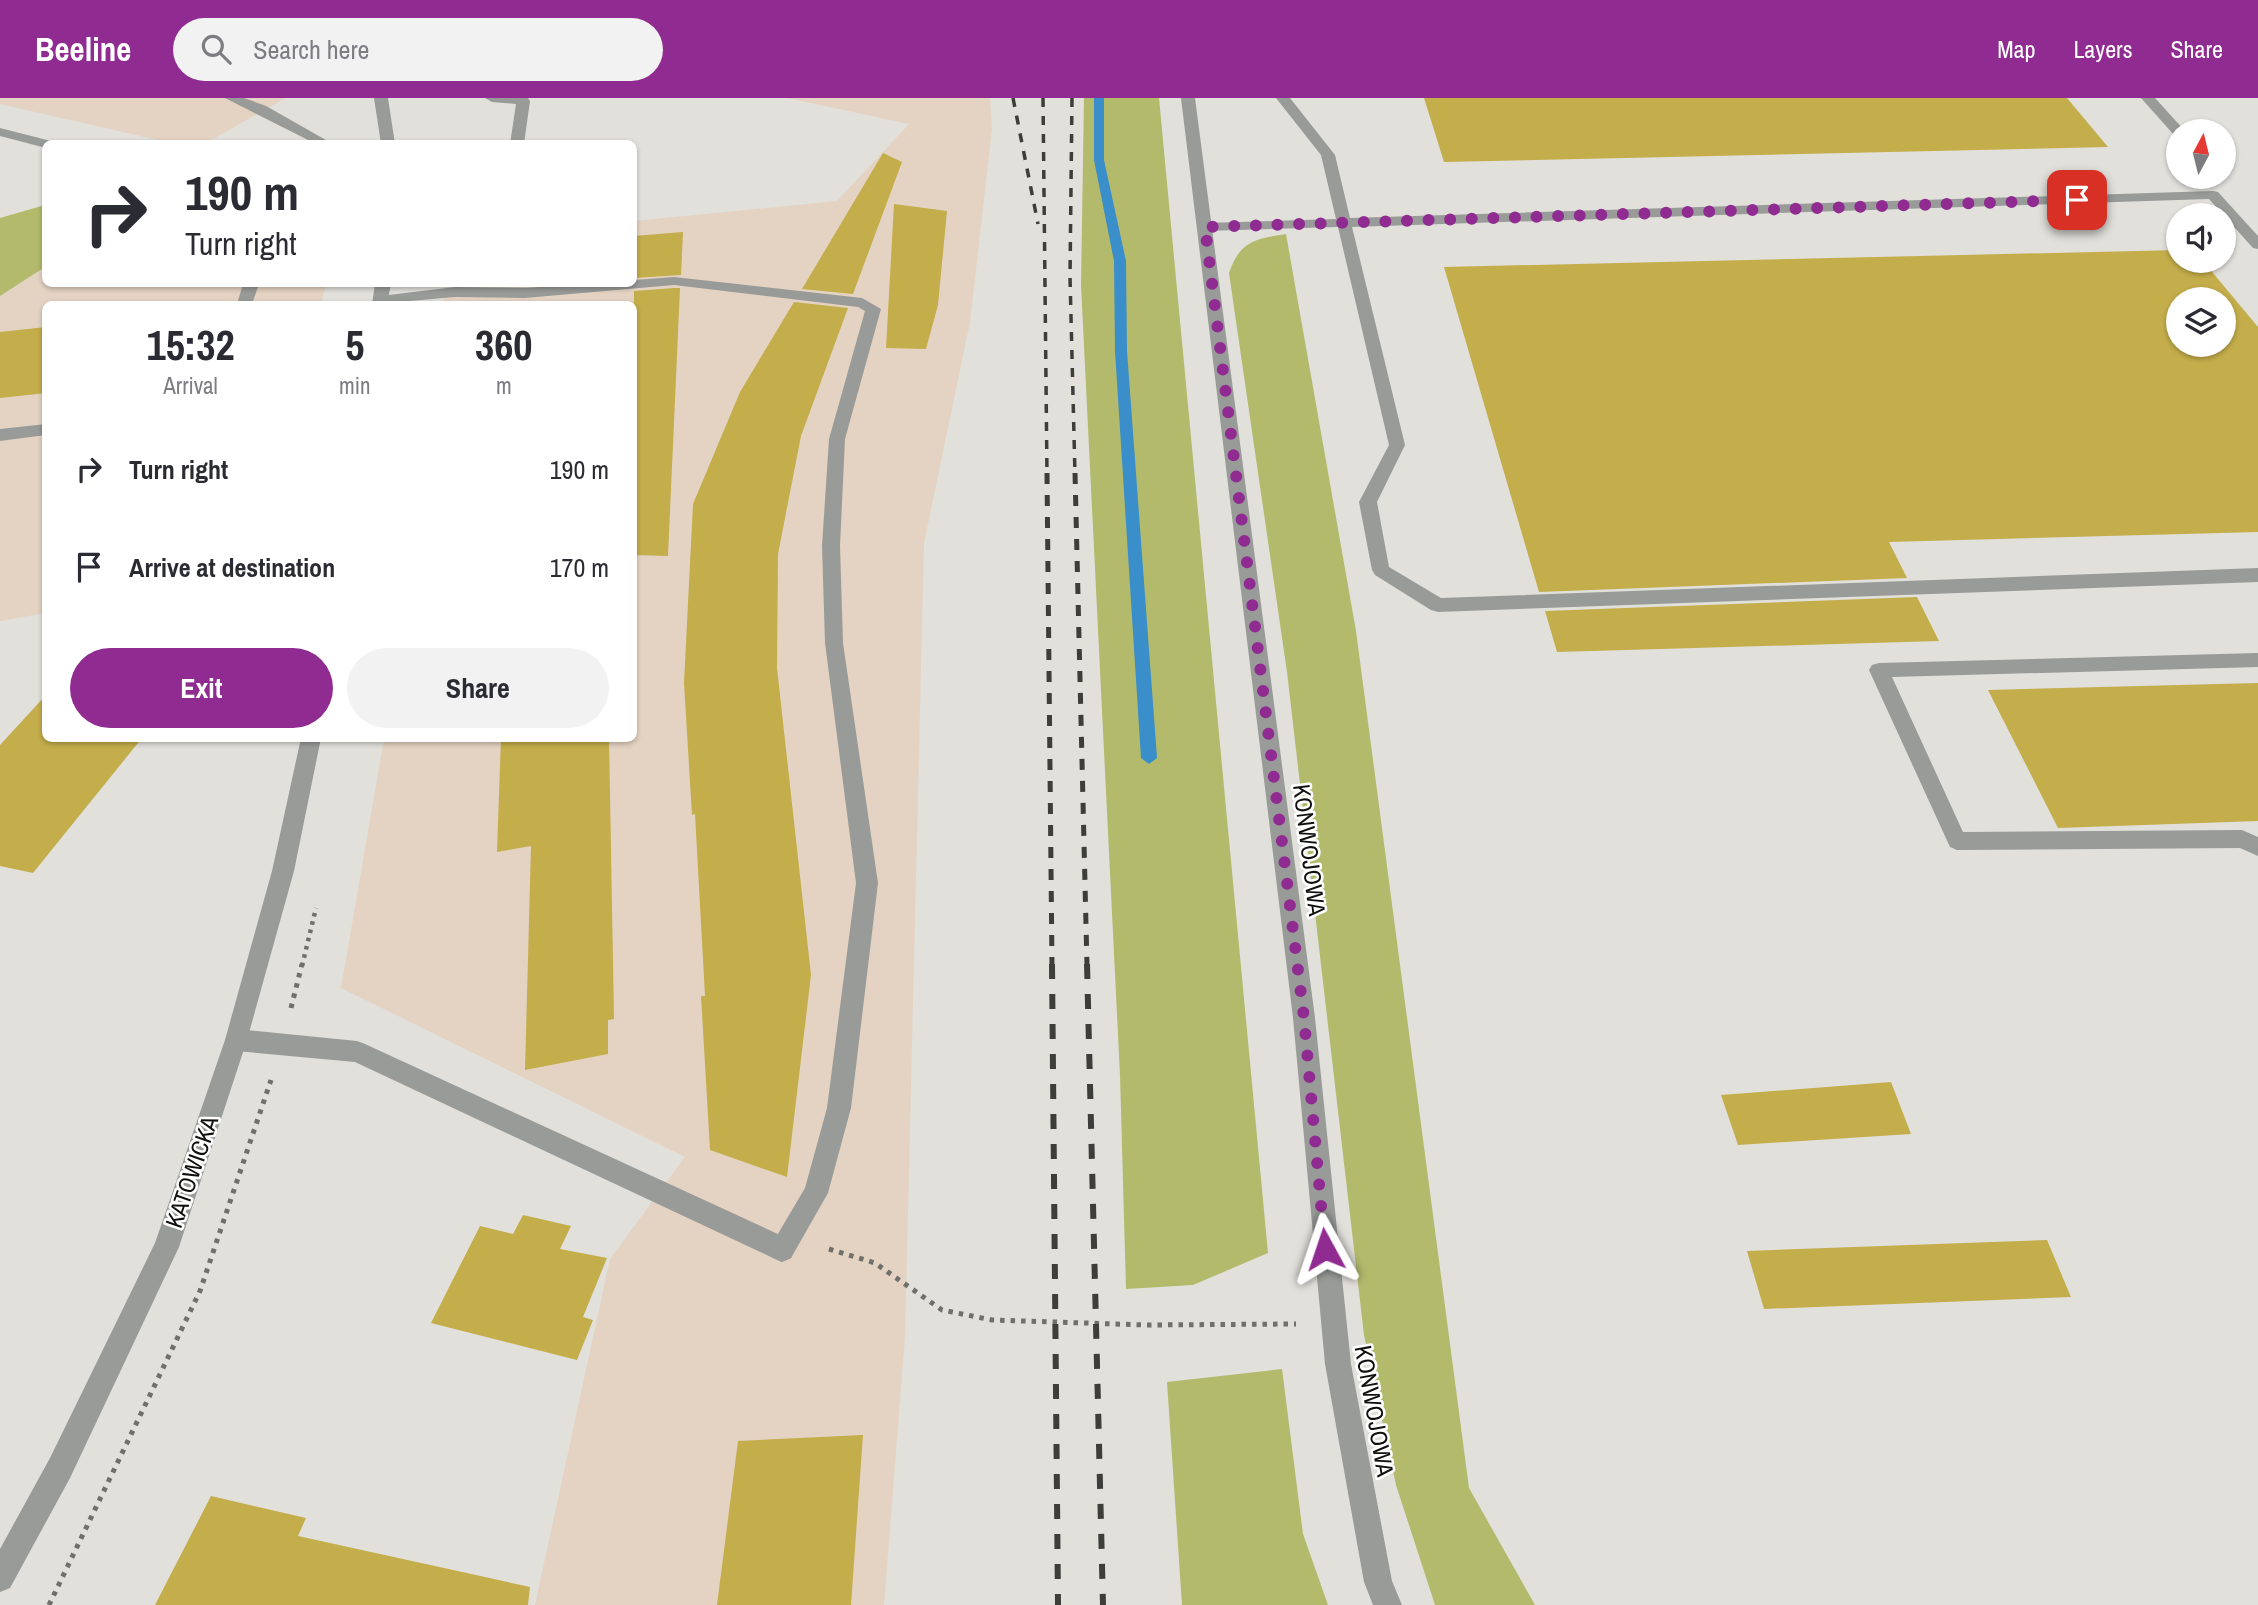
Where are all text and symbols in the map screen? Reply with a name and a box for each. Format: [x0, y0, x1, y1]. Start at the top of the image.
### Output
search box [173, 18, 663, 81]
text: Beeline [35, 27, 131, 71]
icon: search [197, 30, 235, 68]
text: Search here [253, 32, 369, 67]
text: Map [1997, 33, 2035, 65]
text: Layers [2073, 33, 2132, 65]
text: Share [2170, 33, 2223, 65]
north arrow [2166, 119, 2236, 189]
map controls [2166, 119, 2236, 357]
text: 190 m [185, 159, 299, 225]
icon: right [70, 168, 161, 259]
pin [2047, 170, 2107, 230]
icon: arrive [2058, 181, 2096, 219]
button: sound [2166, 203, 2236, 273]
text: Turn right [185, 222, 297, 265]
button: layers [2166, 287, 2236, 357]
text: 15:32 [147, 317, 235, 373]
text: 5 [345, 317, 364, 373]
text: 360 [475, 317, 533, 373]
text: Arrival [163, 370, 218, 401]
text: min [339, 370, 371, 401]
text: m [496, 370, 512, 401]
icon: right [70, 450, 108, 488]
text: Turn right [129, 452, 228, 487]
text: 190 m [550, 452, 609, 487]
icon: arrive [70, 548, 108, 586]
text: Arrive at destination [129, 550, 335, 585]
text: 170 m [550, 550, 609, 585]
button: Exit [70, 648, 333, 728]
button: Share [347, 648, 609, 728]
street label: KONWOJOWA [1286, 782, 1334, 919]
street label: KATOWICKA [157, 1111, 225, 1232]
position arrow [1288, 1212, 1362, 1286]
street label: KONWOJOWA [1348, 1343, 1402, 1480]

